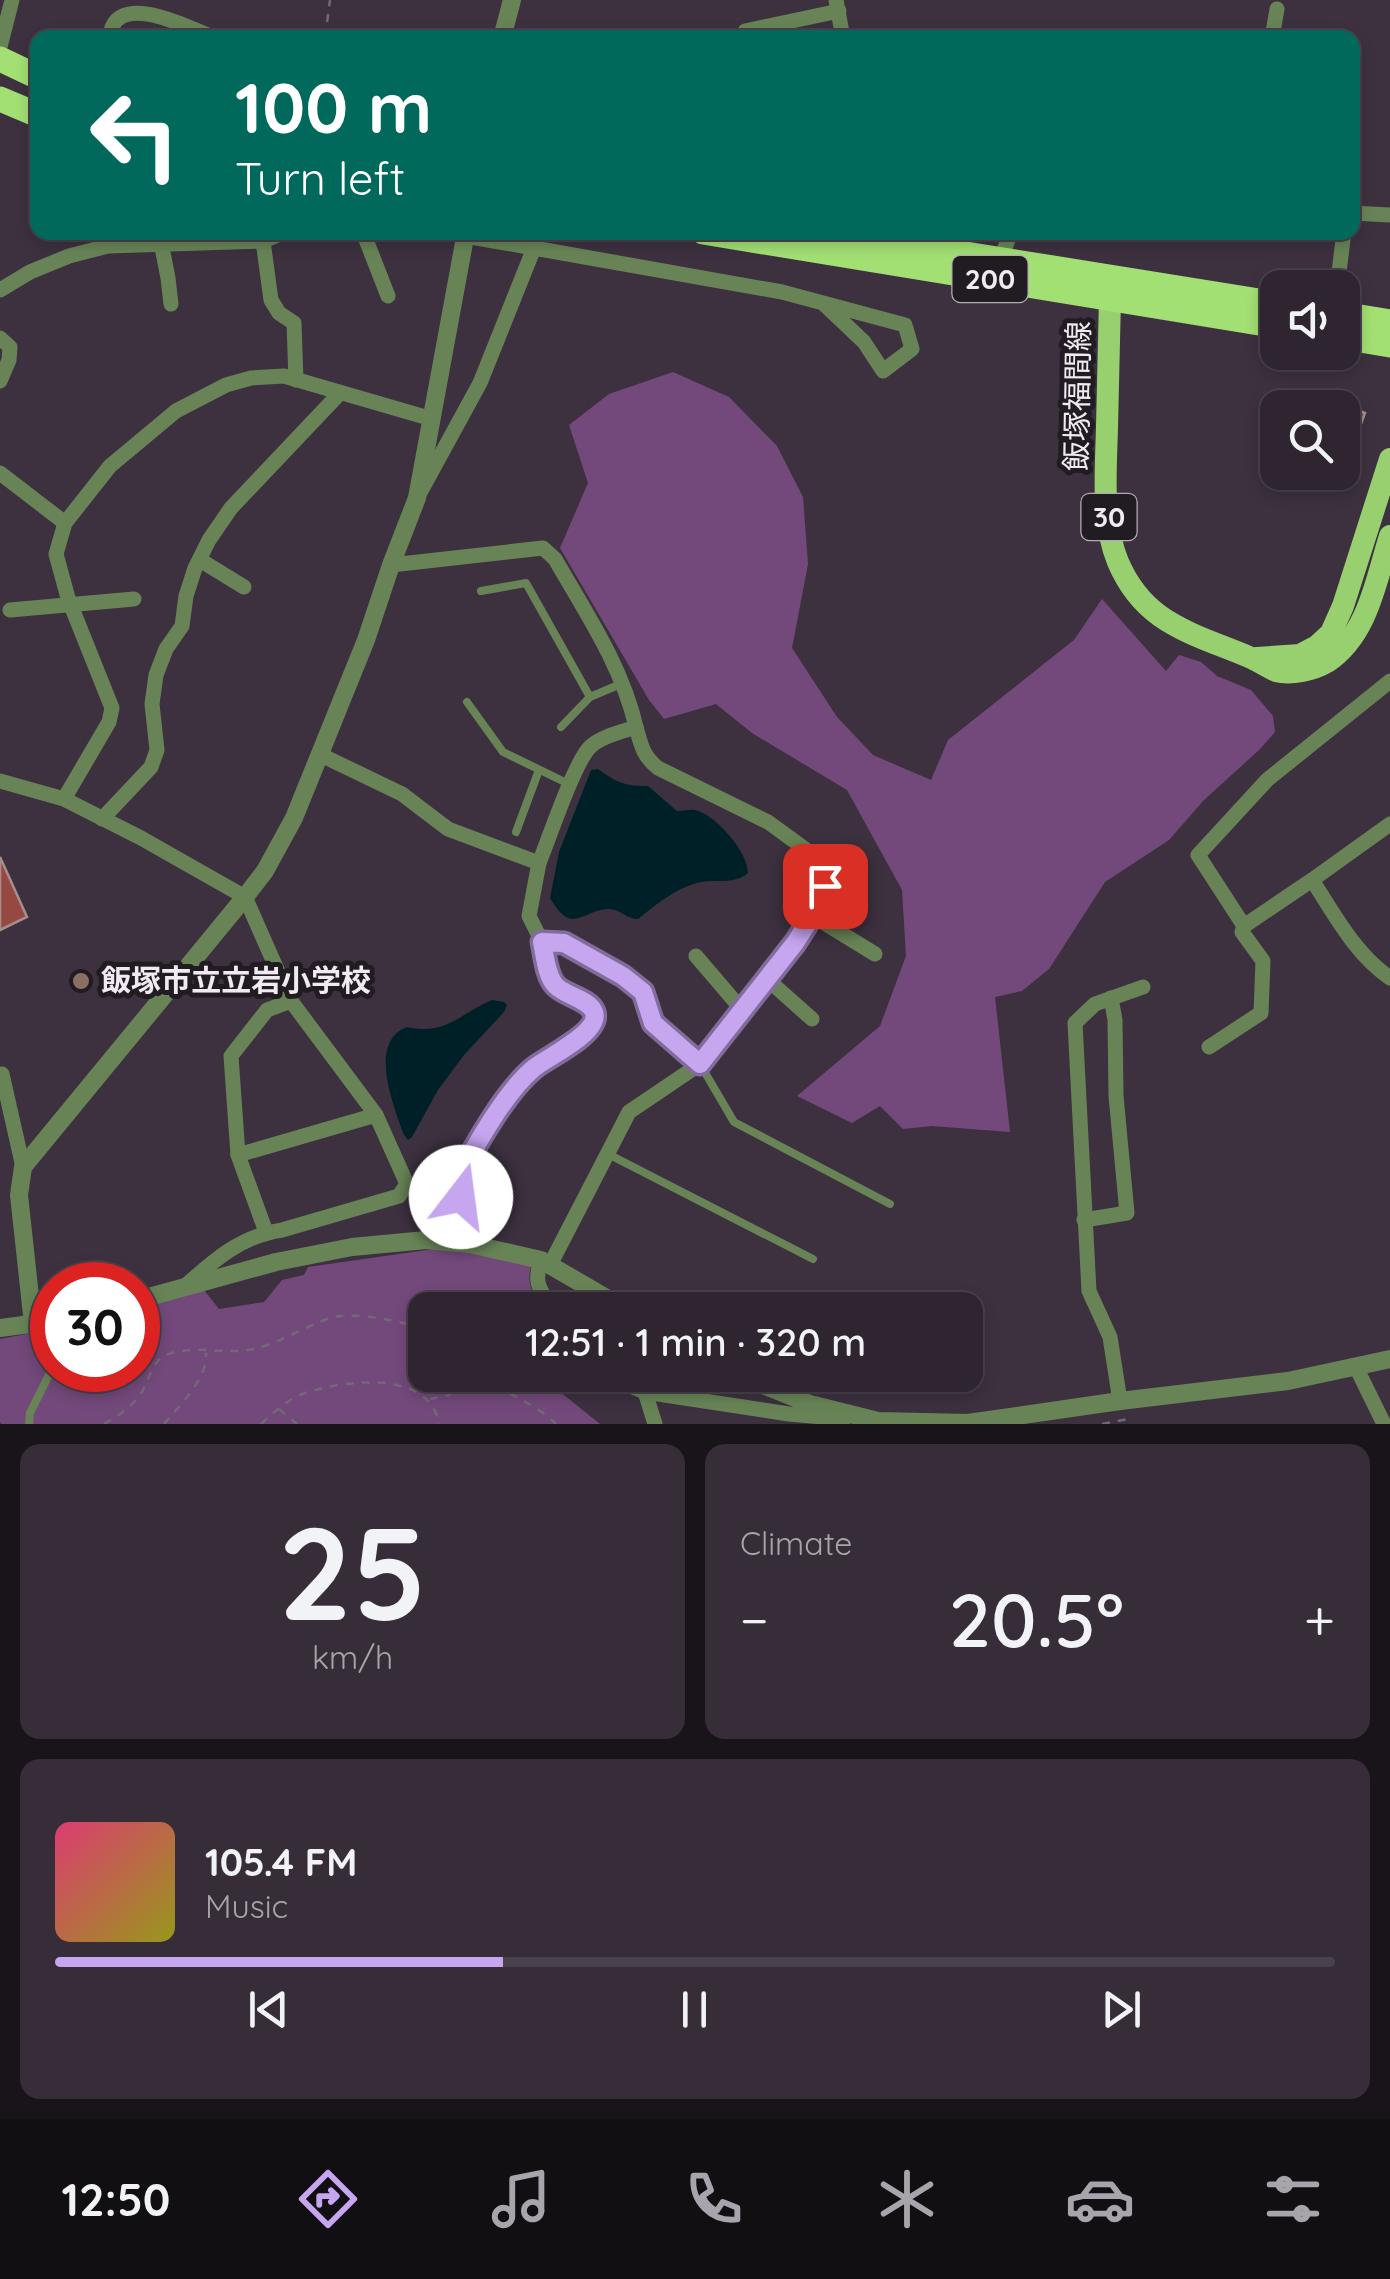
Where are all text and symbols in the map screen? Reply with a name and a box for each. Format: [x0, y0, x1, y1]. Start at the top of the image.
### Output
text: 100 m [235, 63, 432, 151]
icon: left [70, 70, 200, 200]
text: Turn left [235, 150, 405, 206]
road number: 200 [952, 256, 1028, 302]
map controls [1260, 270, 1360, 490]
button: sound [1260, 270, 1360, 370]
street label: 飯塚福間線 [1057, 321, 1097, 471]
button: search [1260, 390, 1360, 490]
road number: 30 [1082, 494, 1136, 540]
pin [783, 844, 868, 929]
icon: arrive [798, 859, 853, 914]
place label: 飯塚市立立岩小学校 [101, 961, 371, 999]
marker: 飯塚市立立岩小学校 [70, 970, 92, 992]
position arrow [409, 1145, 513, 1249]
speed limit sign: 30 [30, 1262, 160, 1392]
text: 12:51 · 1 min · 320 m [525, 1318, 866, 1366]
text: 25 [278, 1490, 427, 1653]
text: Climate [740, 1523, 852, 1563]
text: 20.5° [949, 1572, 1124, 1666]
text: − [740, 1585, 769, 1654]
text: + [1304, 1585, 1335, 1654]
text: km/h [312, 1637, 393, 1677]
text: 105.4 FM [205, 1838, 357, 1886]
text: Music [205, 1886, 288, 1926]
icon: previous [241, 1982, 296, 2037]
icon: pause [667, 1982, 722, 2037]
icon: next [1094, 1982, 1149, 2037]
icon: directions [293, 2164, 363, 2234]
icon: music [486, 2164, 556, 2234]
icon: phone [679, 2164, 749, 2234]
icon: climate [872, 2164, 942, 2234]
icon: car [1065, 2164, 1135, 2234]
icon: filters [1258, 2164, 1328, 2234]
text: 12:50 [62, 2171, 170, 2227]

